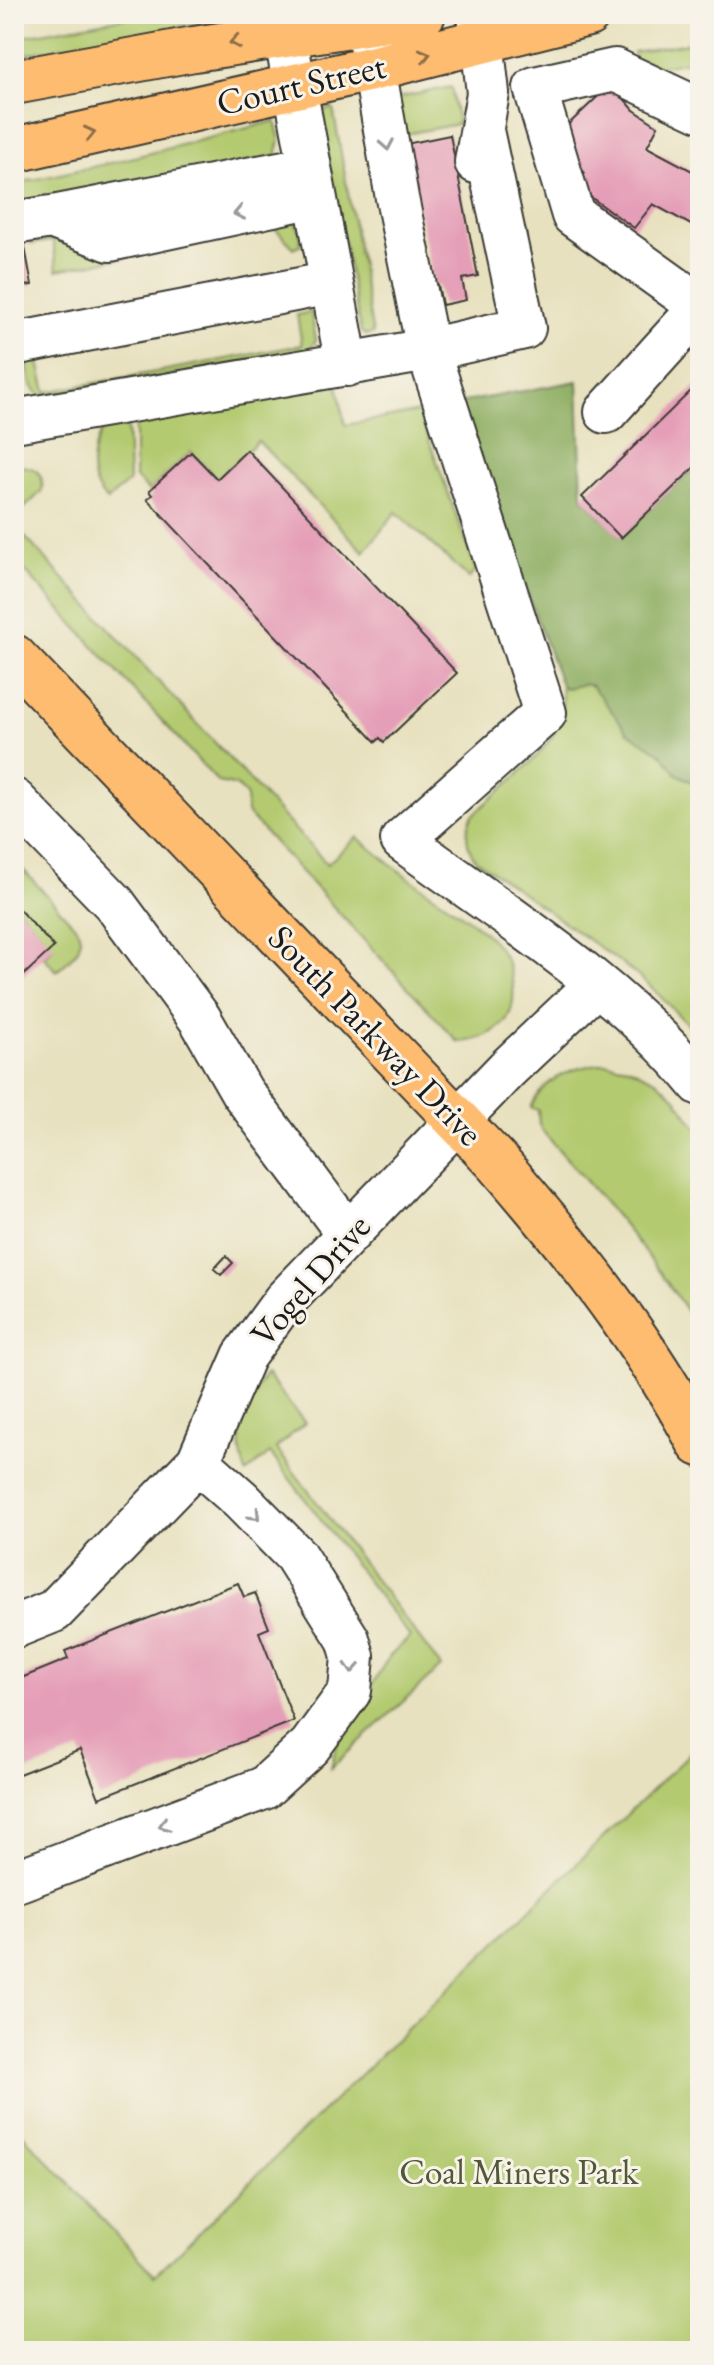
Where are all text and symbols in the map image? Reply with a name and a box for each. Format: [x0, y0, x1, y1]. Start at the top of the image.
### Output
one-way arrow [229, 33, 242, 50]
street label: Court Street [212, 42, 391, 126]
one-way arrow [418, 48, 432, 65]
one-way arrow [83, 125, 97, 142]
one-way arrow [378, 138, 395, 152]
one-way arrow [232, 203, 246, 220]
street label: South Parkway Drive [258, 914, 494, 1156]
street label: Vogel Drive [239, 1204, 381, 1356]
one-way arrow [246, 1505, 260, 1520]
one-way arrow [343, 1662, 360, 1675]
one-way arrow [158, 1815, 172, 1832]
park label: Coal Miners Park [399, 2148, 640, 2195]

